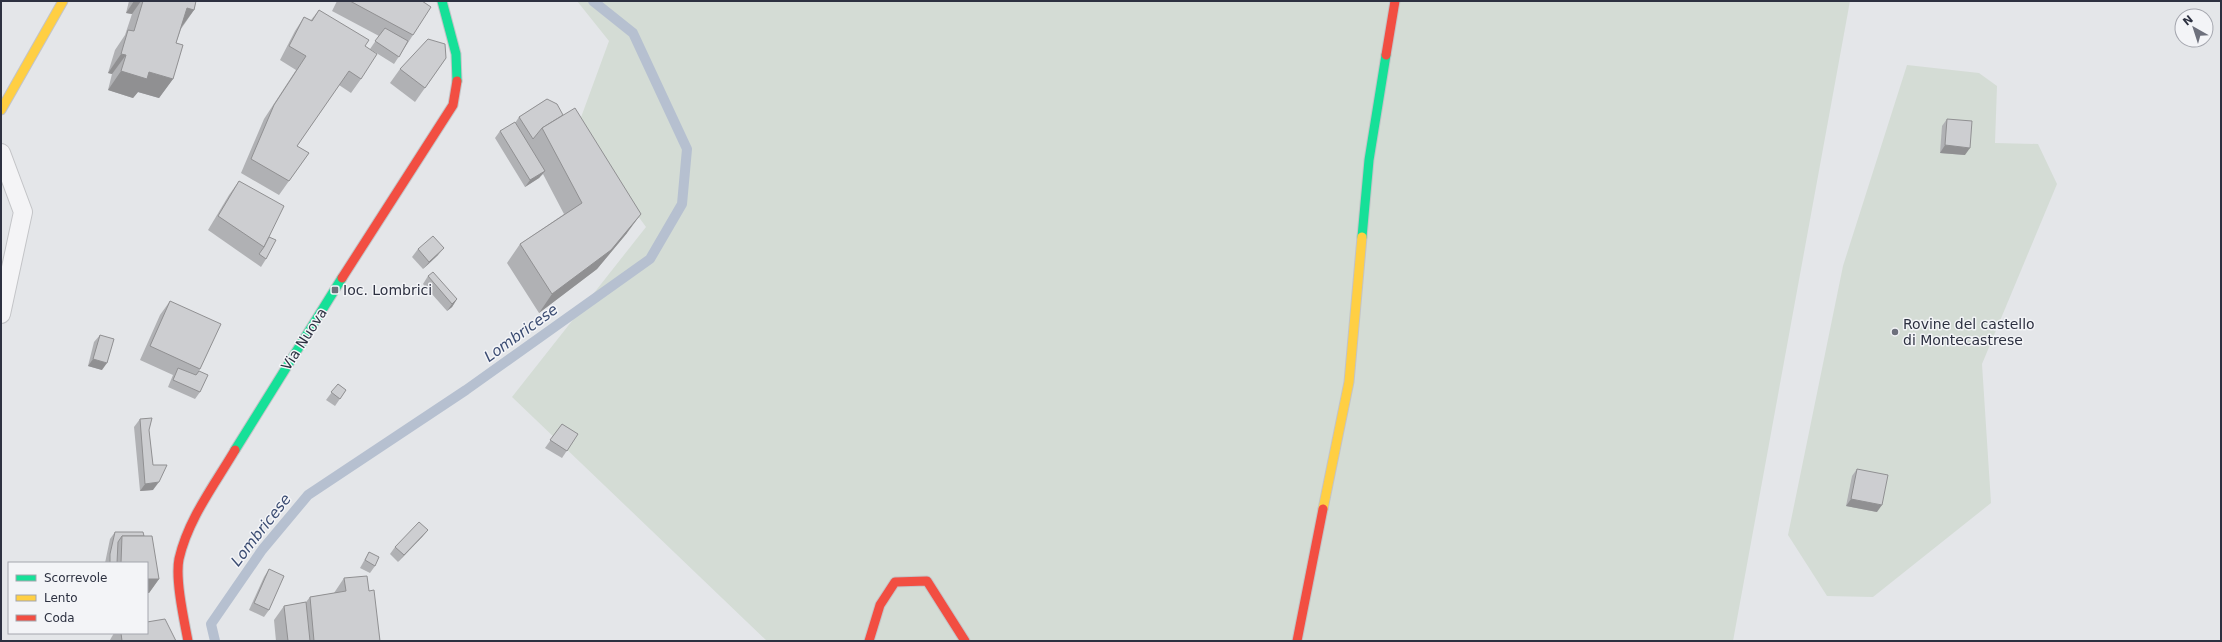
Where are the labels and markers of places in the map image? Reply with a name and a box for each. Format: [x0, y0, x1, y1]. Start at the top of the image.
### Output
place label: Ioc. Lombrici [343, 282, 432, 298]
marker: Ioc. Lombrici [330, 285, 340, 295]
place label: Rovine del castello di Montecastrese [1903, 316, 2035, 348]
marker: Rovine del castello di Montecastrese [1890, 327, 1900, 337]

